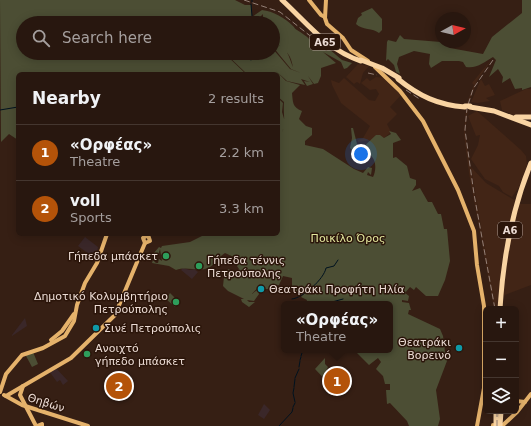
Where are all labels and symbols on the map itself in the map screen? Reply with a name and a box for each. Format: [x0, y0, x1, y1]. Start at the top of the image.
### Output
north arrow [435, 12, 471, 48]
road number: Α65 [310, 34, 340, 50]
your location [351, 144, 371, 164]
road number: Α6 [498, 222, 522, 238]
park label: Ποικίλο Όρος [311, 232, 385, 245]
place label: Γήπεδα μπάσκετ [68, 250, 158, 263]
marker: Γήπεδα μπάσκετ [161, 251, 171, 261]
place label: Γήπεδα τέννις Πετρούπολης [207, 254, 285, 280]
marker: Γήπεδα τέννις Πετρούπολης [194, 261, 204, 271]
place label: Θεατράκι Προφήτη Ηλία [269, 283, 404, 296]
marker: Θεατράκι Προφήτη Ηλία [256, 284, 266, 294]
place label: Δημοτικό Κολυμβητήριο Πετρούπολης [34, 290, 168, 316]
marker: Δημοτικό Κολυμβητήριο Πετρούπολης [171, 297, 181, 307]
place label: Σινέ Πετρούπολις [104, 322, 201, 335]
marker: Σινέ Πετρούπολις [91, 323, 101, 333]
place label: Θεατράκι Βορεινό [398, 336, 451, 362]
place label: Ανοιχτό γήπεδο μπάσκετ [95, 342, 185, 368]
marker: Θεατράκι Βορεινό [454, 343, 464, 353]
marker: Ανοιχτό γήπεδο μπάσκετ [82, 349, 92, 359]
pin: 1 [324, 366, 350, 396]
pin: 2 [106, 371, 132, 401]
street label: Θηβών [26, 391, 66, 415]

